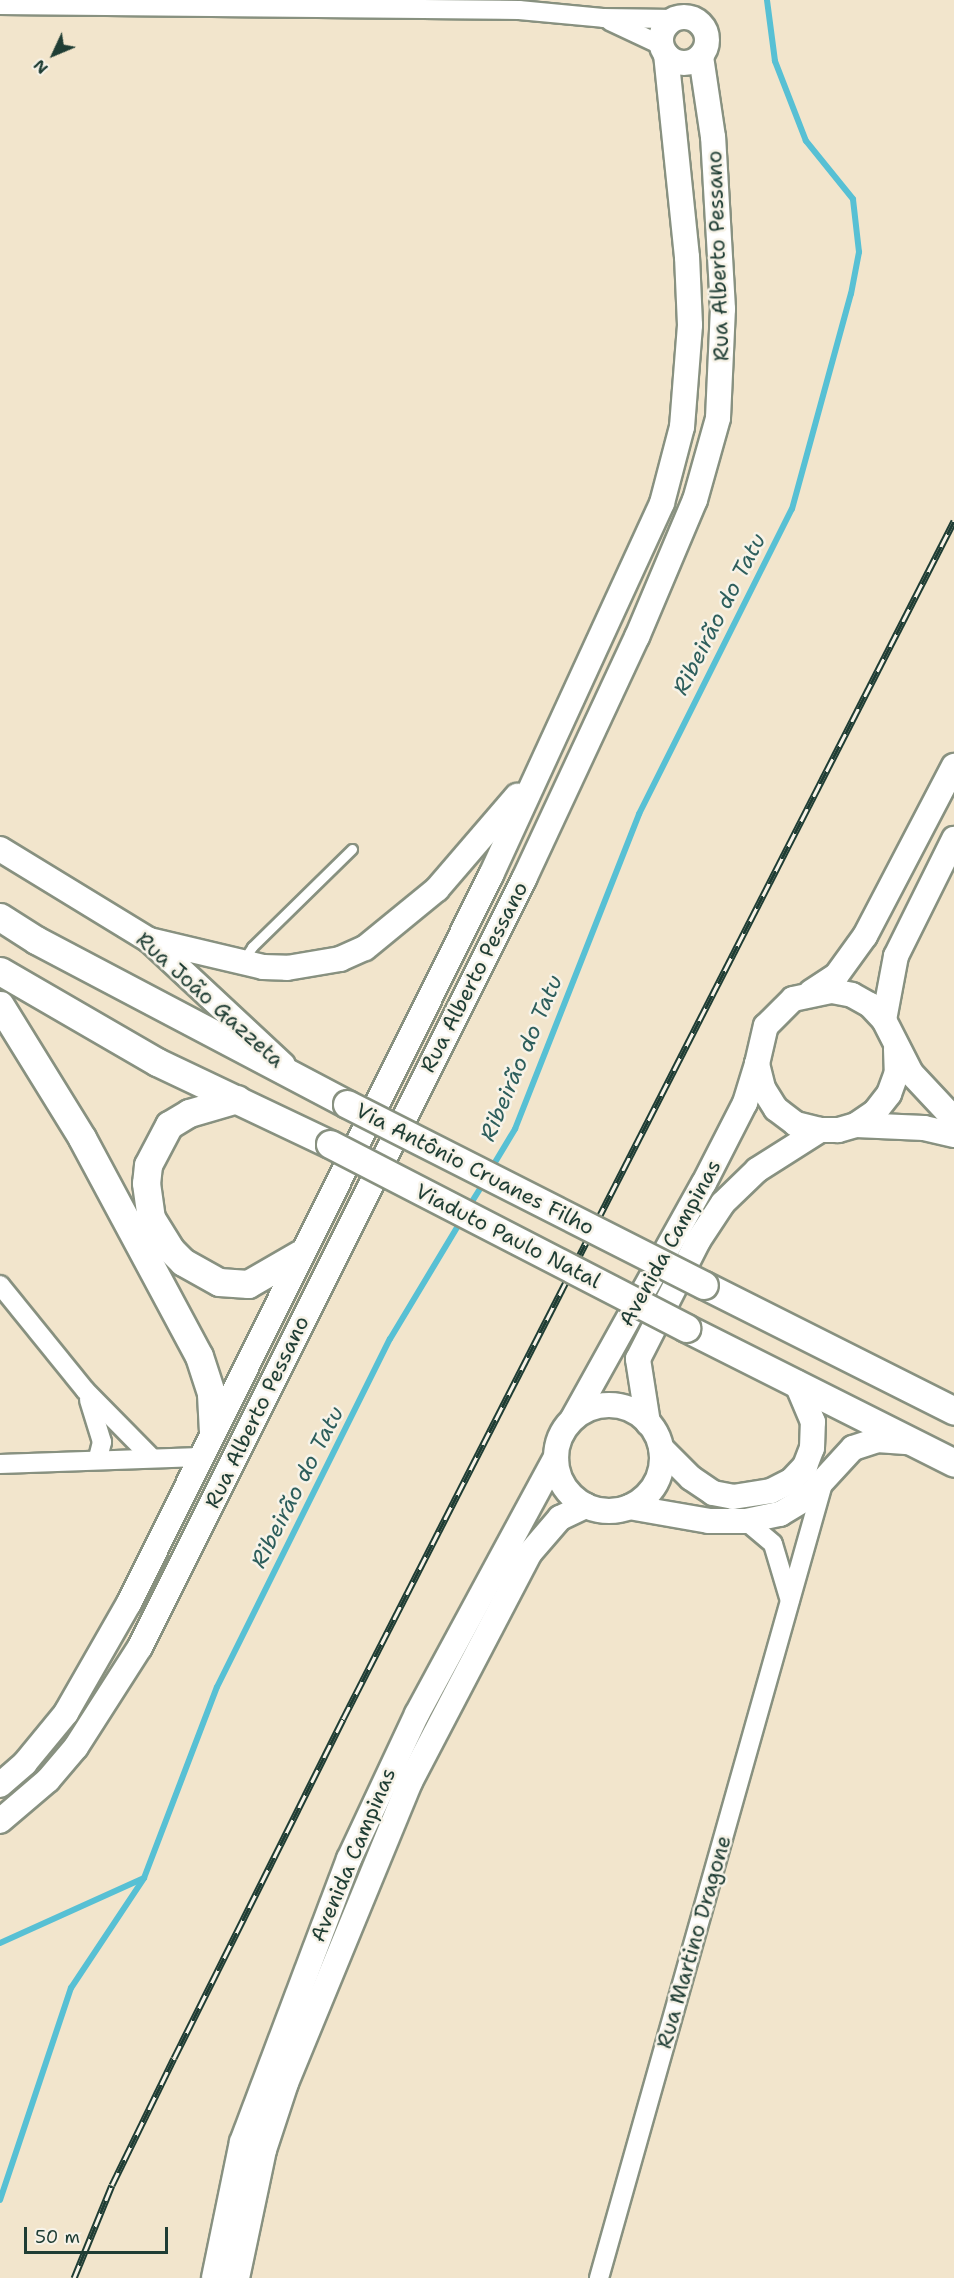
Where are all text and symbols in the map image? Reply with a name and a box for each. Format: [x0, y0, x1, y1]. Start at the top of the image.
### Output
north arrow [24, 24, 84, 84]
text: N [29, 55, 53, 79]
street label: Rua Alberto Pessano [702, 150, 734, 362]
water label: Ribeirão do Tatu [667, 529, 771, 699]
street label: Rua Alberto Pessano [415, 877, 533, 1077]
street label: Rua João Gazzeta [131, 927, 289, 1073]
water label: Ribeirão do Tatu [474, 971, 568, 1145]
street label: Via Antônio Cruanes Filho [351, 1098, 599, 1240]
street label: Avenida Campinas [614, 1155, 726, 1331]
street label: Viaduto Paulo Natal [411, 1178, 605, 1294]
street label: Rua Alberto Pessano [200, 1312, 314, 1512]
water label: Ribeirão do Tatu [245, 1402, 349, 1572]
street label: Avenida Campinas [305, 1764, 401, 1946]
street label: Rua Martino Dragone [652, 1833, 736, 2051]
scale bar [27, 2215, 171, 2253]
text: 50 m [35, 2225, 80, 2249]

